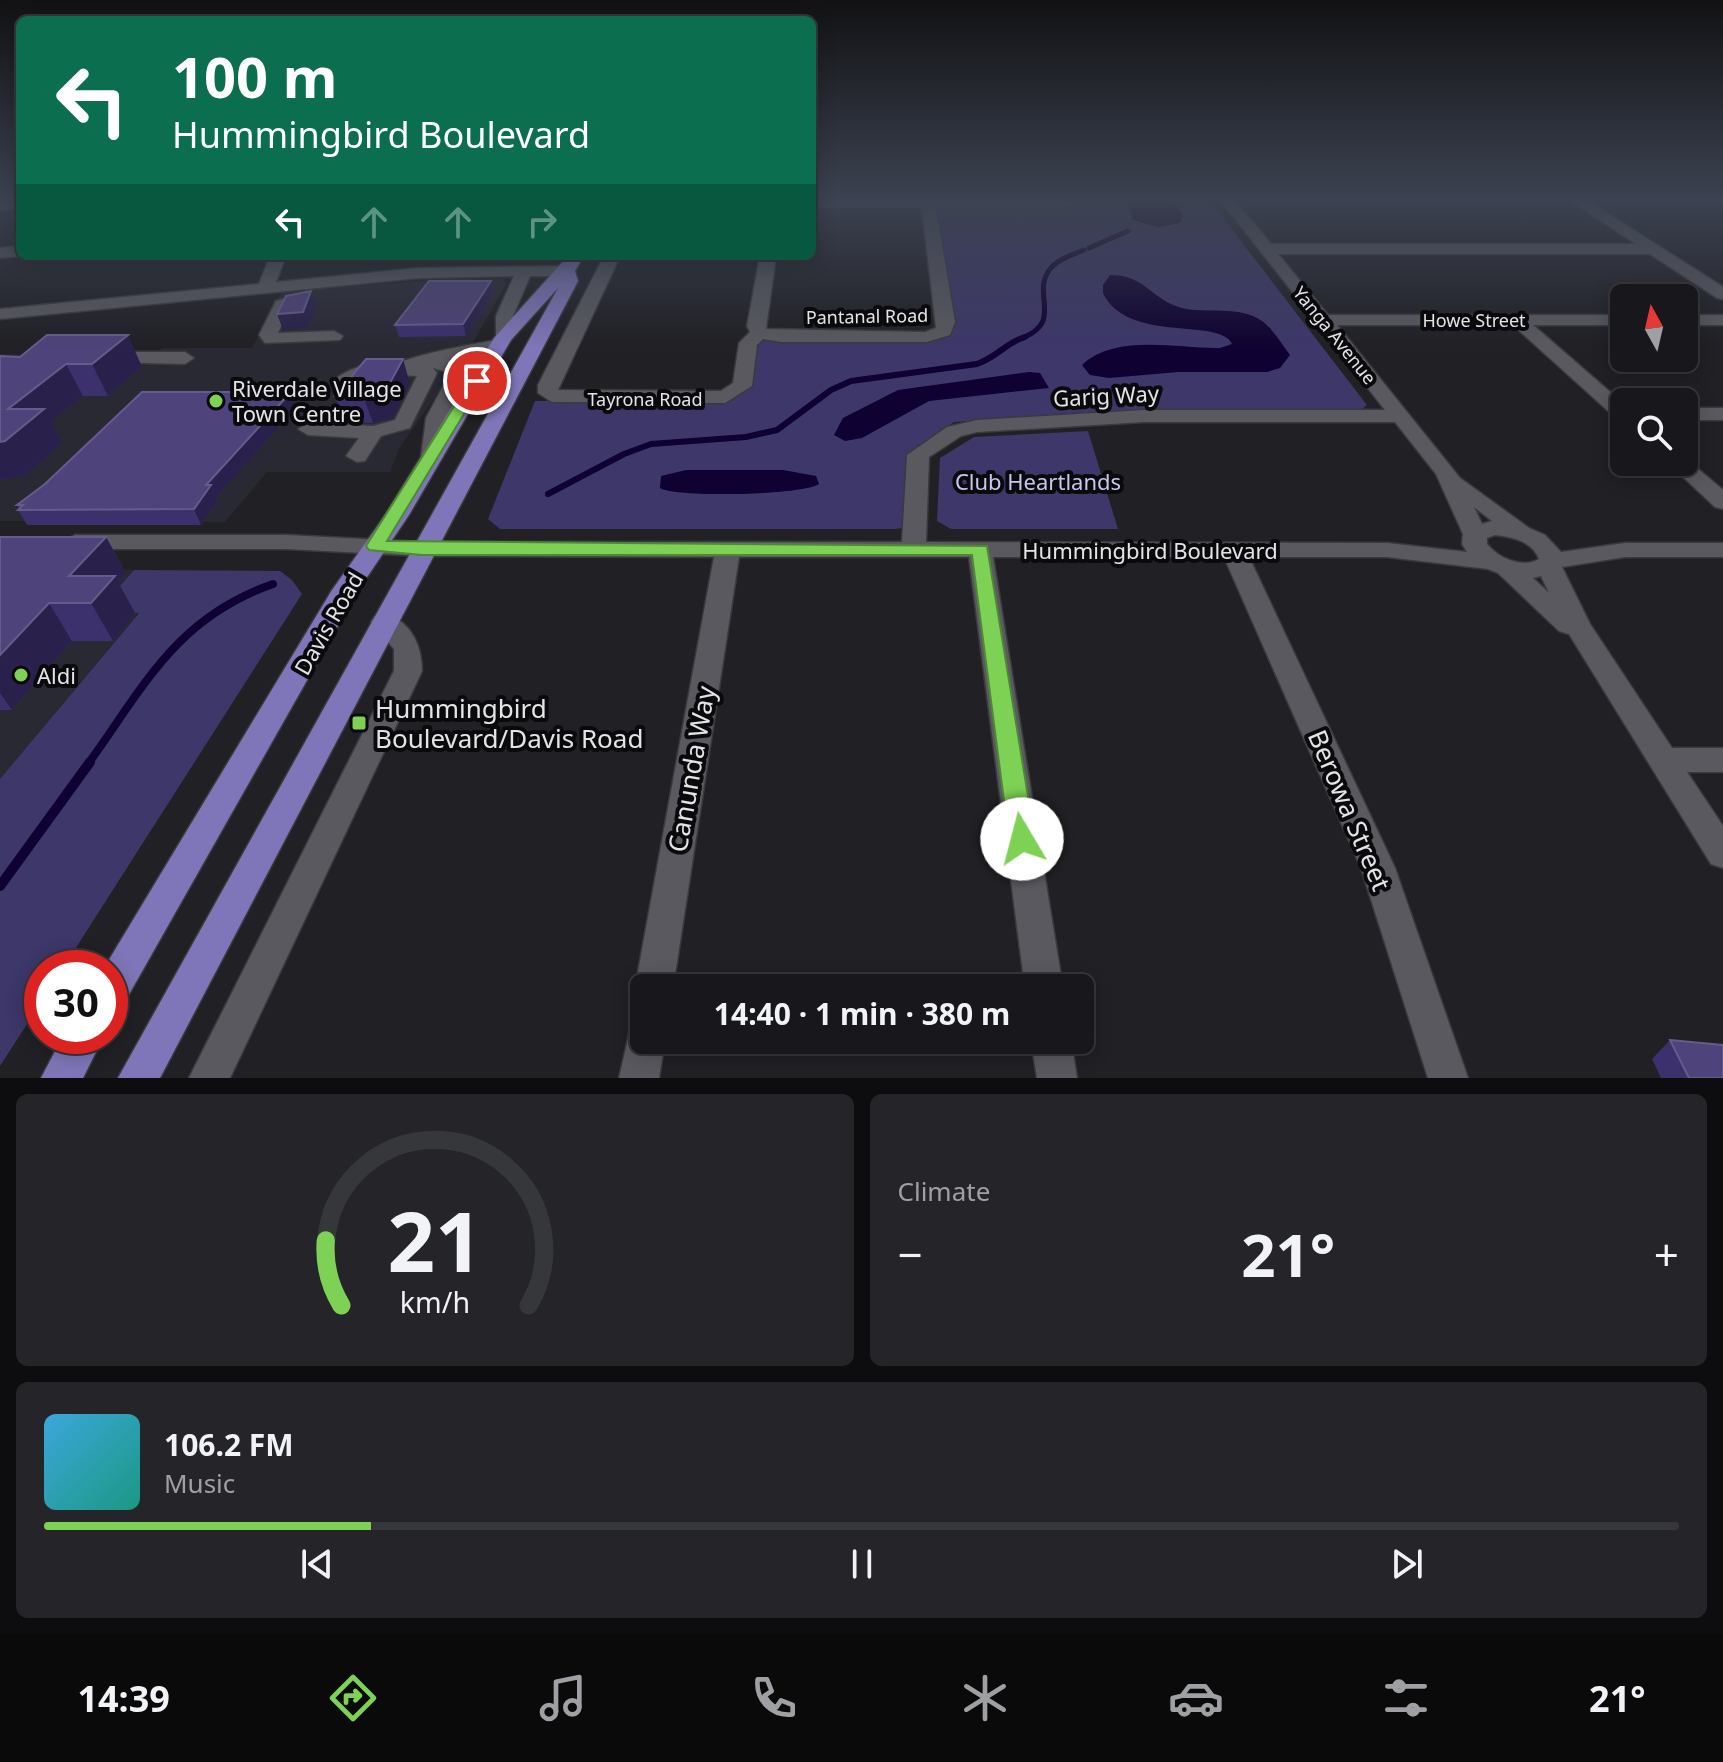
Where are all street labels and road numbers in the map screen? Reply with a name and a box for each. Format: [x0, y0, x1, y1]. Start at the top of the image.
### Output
street label: Yanga Avenue [1288, 281, 1382, 389]
street label: Pantanal Road [806, 303, 928, 329]
street label: Howe Street [1422, 308, 1526, 332]
street label: Garig Way [1052, 377, 1160, 413]
street label: Tayrona Road [588, 387, 702, 411]
street label: Hummingbird Boulevard [1022, 535, 1278, 565]
street label: Davis Road [286, 566, 370, 680]
street label: Canunda Way [659, 682, 723, 855]
street label: Berowa Street [1300, 724, 1400, 896]

